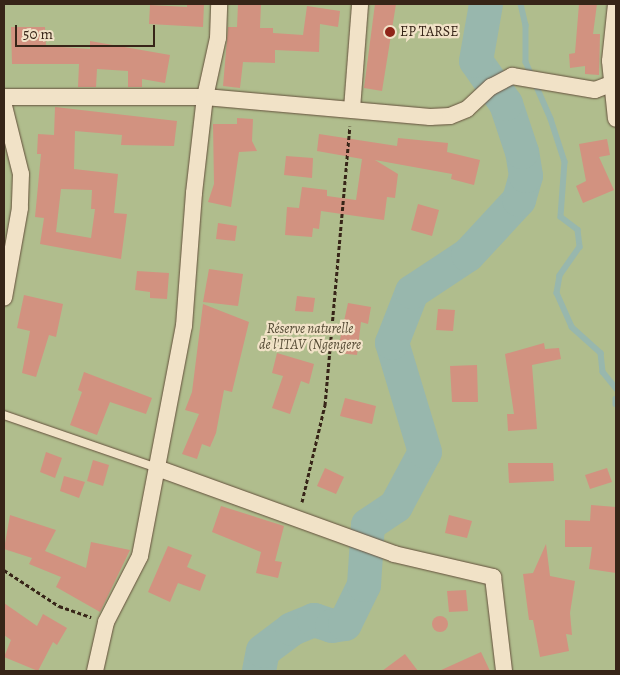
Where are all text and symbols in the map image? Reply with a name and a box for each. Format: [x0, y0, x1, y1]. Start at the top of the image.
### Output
scale bar [18, 15, 158, 47]
text: 50 m [23, 24, 53, 44]
place label: EP TARSE [400, 24, 458, 40]
marker: EP TARSE [384, 26, 396, 38]
park label: Réserve naturelle de l'ITAV (Ngengere [259, 321, 361, 354]

